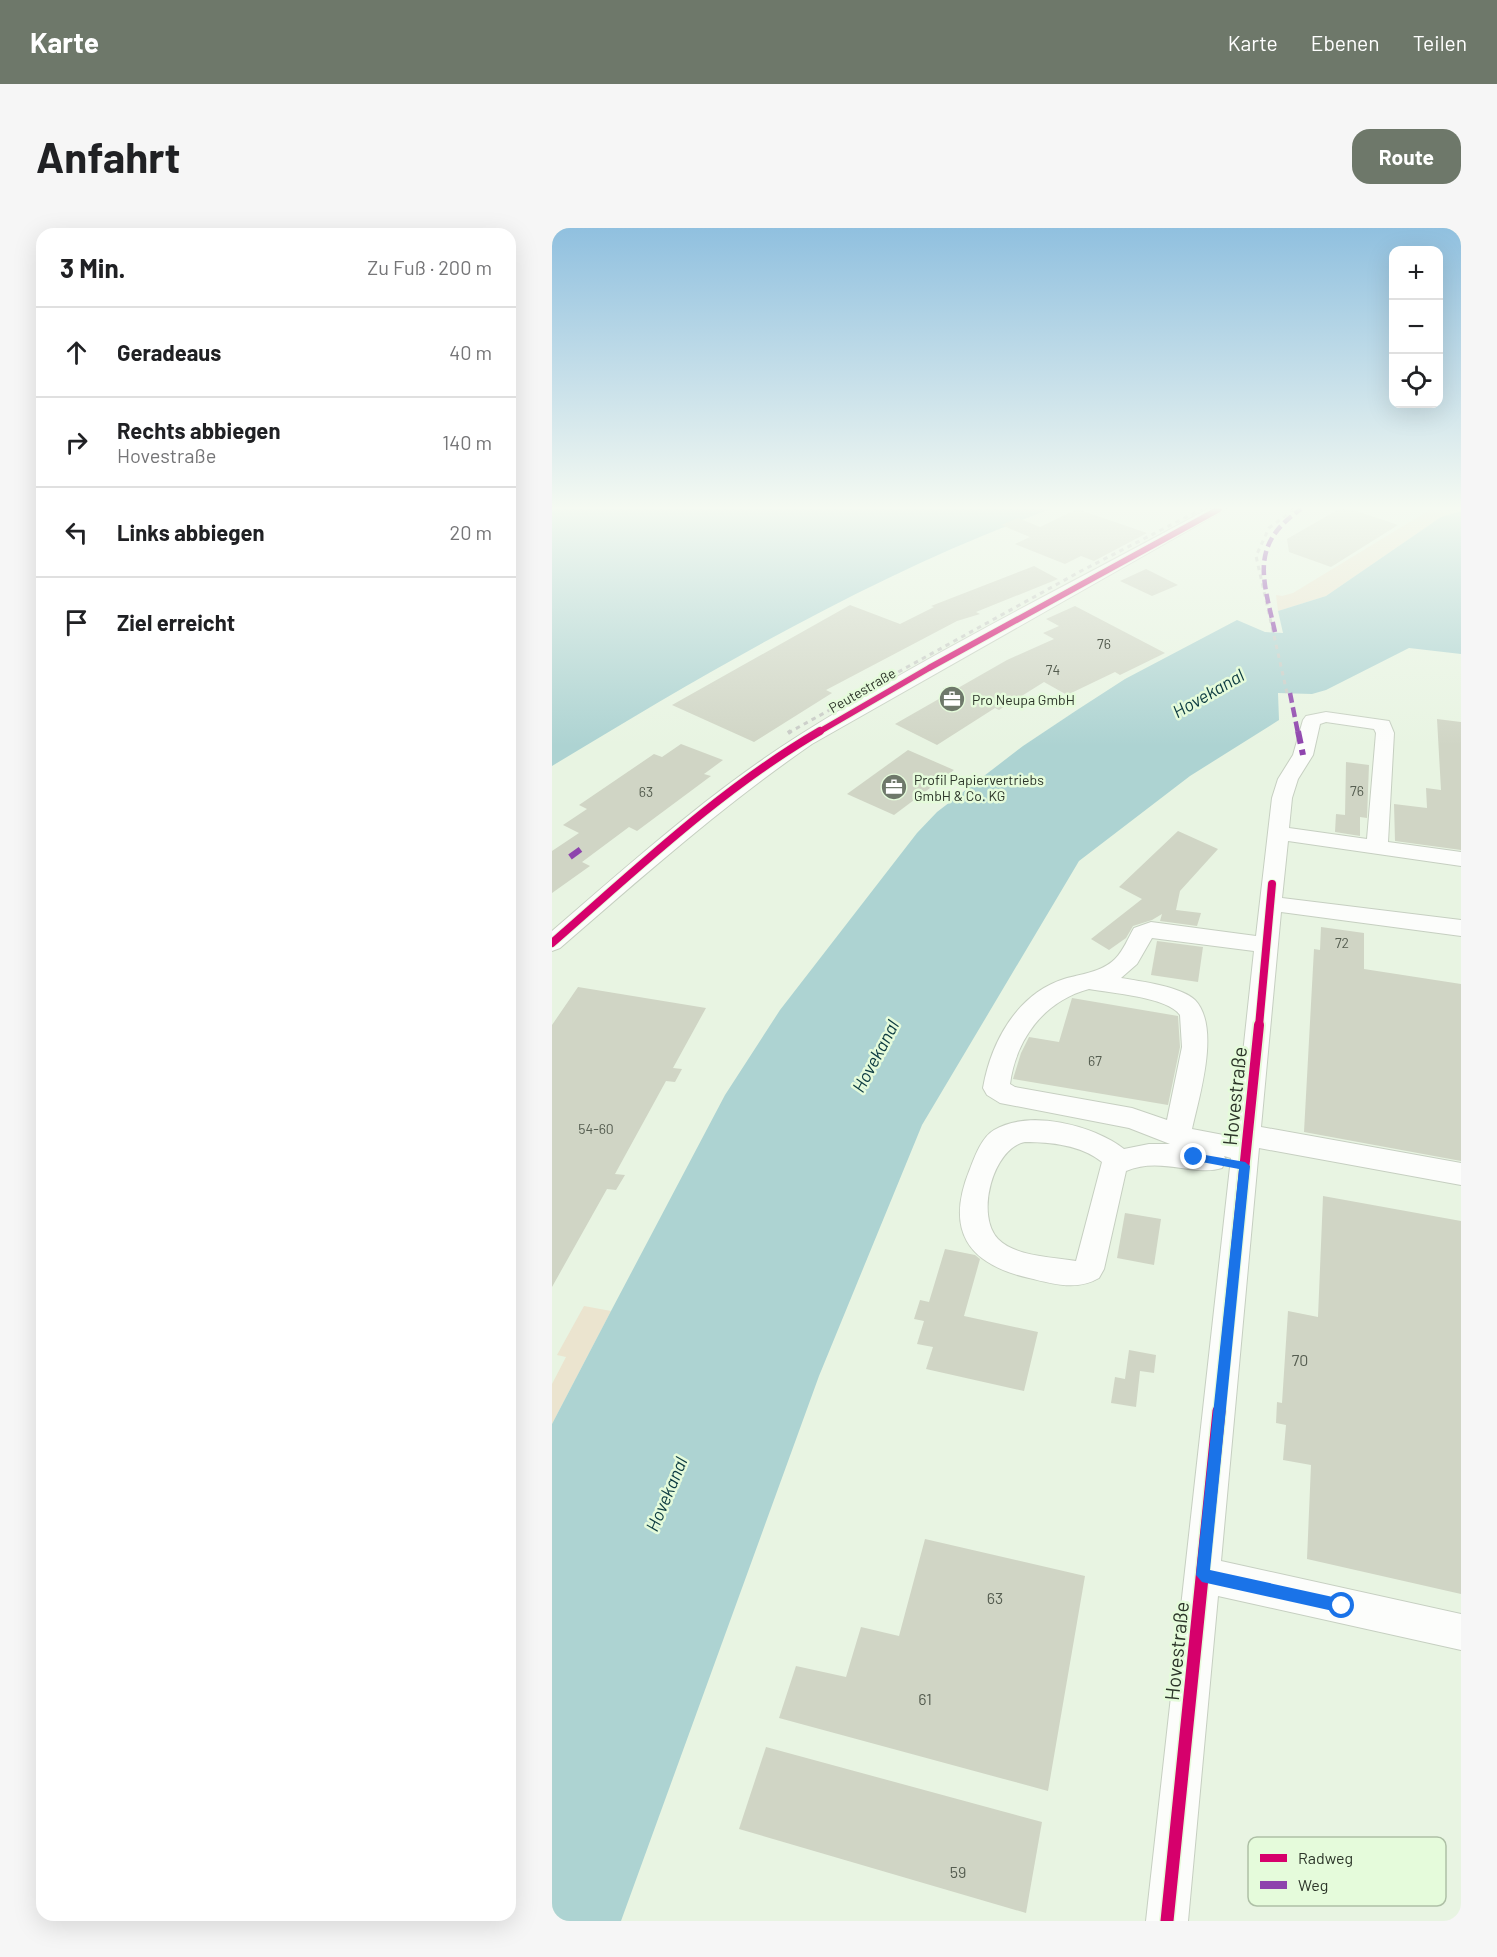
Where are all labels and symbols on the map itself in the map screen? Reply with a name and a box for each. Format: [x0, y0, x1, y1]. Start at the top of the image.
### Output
house number: 76 [1097, 635, 1111, 652]
house number: 74 [1046, 661, 1060, 678]
street label: Peutestraße [825, 664, 899, 716]
water label: Hovekanal [1168, 664, 1248, 722]
office icon: Pro Neupa GmbH [937, 684, 967, 714]
place label: Pro Neupa GmbH [972, 691, 1075, 708]
place label: Profil Papiervertriebs GmbH & Co. KG [914, 771, 1044, 804]
office icon: Profil Papiervertriebs GmbH & Co. KG [879, 772, 909, 802]
house number: 76 [1350, 782, 1364, 799]
house number: 63 [639, 783, 653, 800]
house number: 72 [1335, 934, 1349, 951]
water label: Hovekanal [847, 1016, 903, 1096]
street label: Hovestraße [1217, 1045, 1251, 1147]
house number: 67 [1088, 1052, 1102, 1069]
house number: 54-60 [578, 1120, 614, 1137]
route end [1180, 1143, 1206, 1169]
house number: 70 [1292, 1350, 1308, 1369]
water label: Hovekanal [640, 1453, 692, 1535]
house number: 63 [987, 1588, 1003, 1607]
route start [1328, 1592, 1354, 1618]
street label: Hovestraße [1159, 1600, 1193, 1702]
house number: 61 [918, 1689, 932, 1708]
legend [1248, 1837, 1446, 1906]
text: Radweg [1298, 1848, 1353, 1867]
house number: 59 [950, 1862, 966, 1881]
text: Weg [1298, 1875, 1328, 1894]

